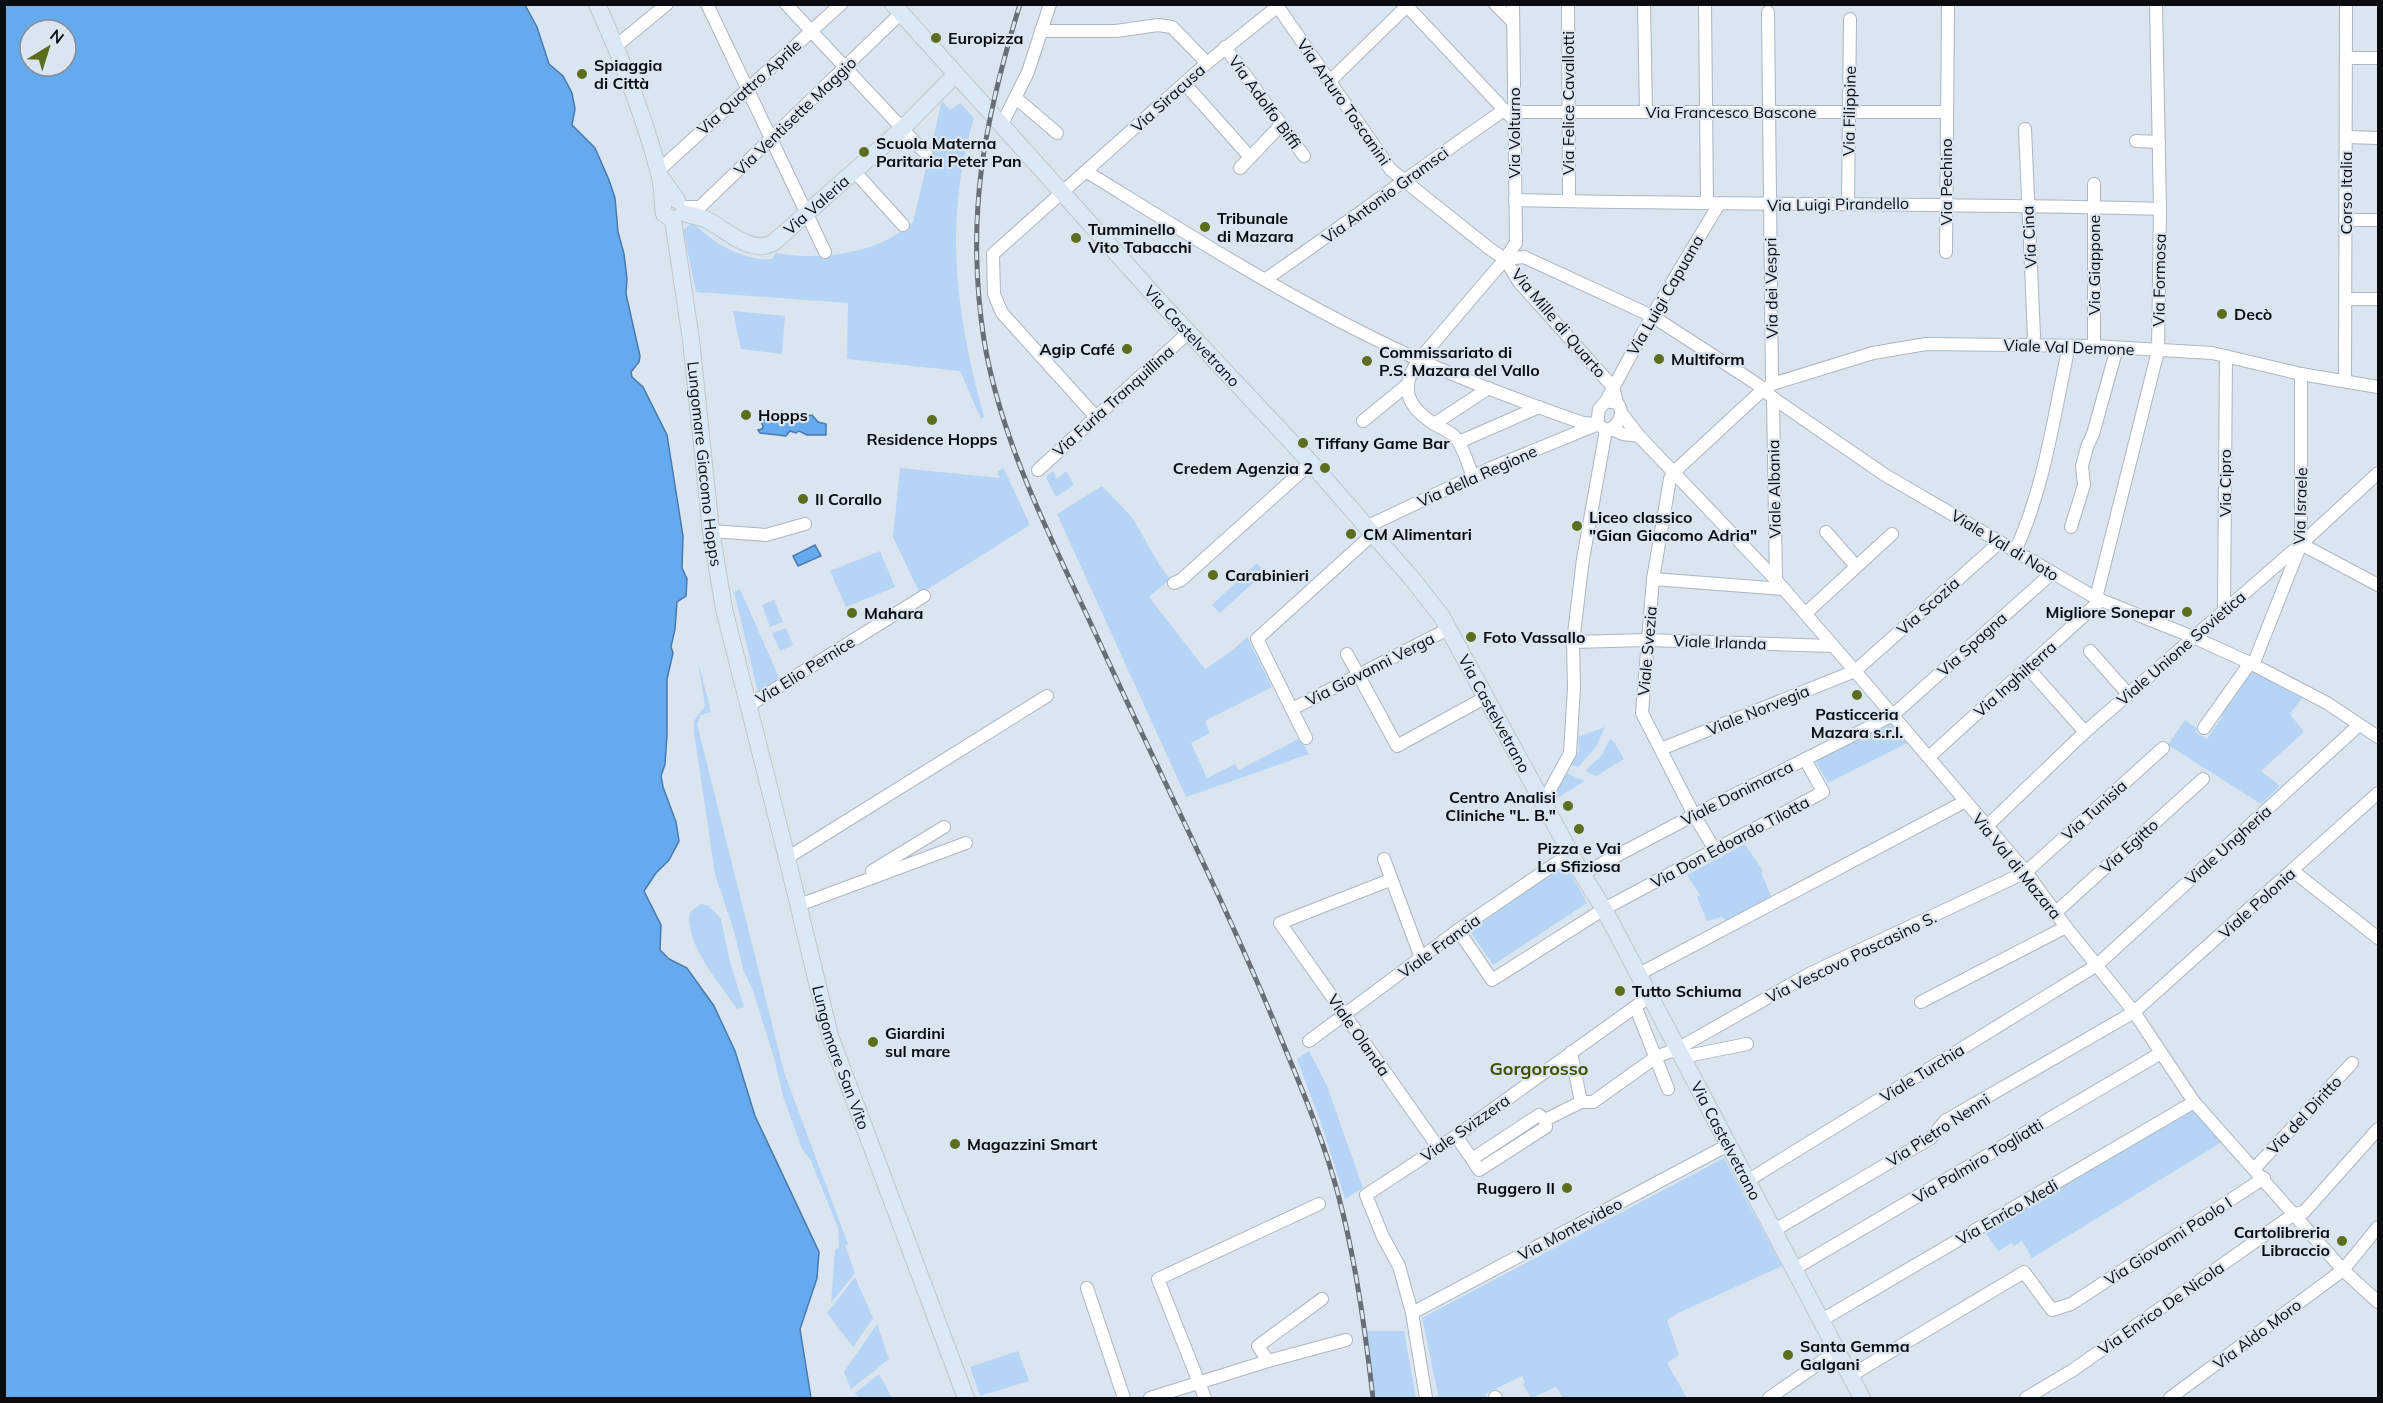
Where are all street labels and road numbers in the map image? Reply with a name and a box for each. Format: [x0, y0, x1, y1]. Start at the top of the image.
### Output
street label: Via Felice Cavallotti [1558, 31, 1578, 175]
street label: Via Quattro Aprile [693, 35, 805, 139]
street label: Via Arturo Toscanini [1293, 35, 1395, 169]
street label: Via Adolfo Biffi [1224, 51, 1306, 153]
street label: Via Ventisette Maggio [730, 52, 860, 180]
street label: Via Siracusa [1127, 60, 1209, 136]
street label: Via Filippine [1838, 66, 1860, 156]
street label: Via Volturno [1504, 87, 1524, 179]
street label: Via Francesco Bascone [1645, 102, 1817, 122]
street label: Via Pechino [1936, 138, 1956, 226]
street label: Via Antonio Gramsci [1318, 142, 1452, 248]
street label: Corso Italia [2336, 151, 2356, 235]
street label: Via Valeria [779, 171, 853, 239]
street label: Via Luigi Pirandello [1767, 193, 1909, 215]
street label: Via Cina [2017, 205, 2041, 269]
street label: Via Giappone [2084, 215, 2104, 315]
street label: Via Luigi Capuana [1622, 231, 1708, 359]
street label: Via Formosa [2148, 233, 2170, 327]
street label: Via dei Vespri [1760, 237, 1782, 339]
street label: Via Mille di Quarto [1507, 264, 1611, 382]
street label: Via Castelvetrano [1140, 281, 1244, 391]
street label: Viale Val Demone [2003, 335, 2135, 359]
street label: Via Furia Tranquillina [1048, 341, 1178, 461]
street label: Lungomare Giacomo Hopps [683, 360, 727, 568]
street label: Viale Albania [1763, 439, 1785, 539]
street label: Via della Regione [1414, 441, 1540, 511]
street label: Via Cipro [2215, 449, 2235, 517]
street label: Via Israele [2289, 467, 2311, 545]
street label: Viale Val di Noto [1947, 505, 2063, 585]
street label: Via Scozia [1893, 573, 1963, 639]
street label: Viale Unione Sovietica [2112, 587, 2250, 709]
street label: Viale Svezia [1633, 605, 1661, 697]
street label: Via Spagna [1933, 608, 2011, 680]
street label: Via Giovanni Verga [1302, 628, 1438, 710]
street label: Viale Irlanda [1673, 630, 1767, 654]
street label: Via Elio Pernice [752, 631, 858, 709]
street label: Via Inghilterra [1970, 637, 2060, 721]
street label: Via Castelvetrano [1454, 651, 1535, 776]
street label: Viale Norvegia [1704, 680, 1812, 740]
street label: Viale Danimarca [1678, 756, 1796, 830]
street label: Via Tunisia [2057, 775, 2131, 845]
street label: Via Don Edoardo Tilotta [1647, 792, 1813, 892]
street label: Viale Ungheria [2181, 801, 2275, 889]
street label: Via Val di Mazara [1968, 809, 2066, 923]
street label: Via Egitto [2096, 815, 2162, 877]
street label: Viale Polonia [2215, 863, 2299, 943]
street label: Via Vescovo Pascasino S. [1763, 907, 1939, 1007]
street label: Viale Francia [1394, 910, 1484, 982]
street label: Lungomare San Vito [808, 983, 874, 1132]
street label: Viale Olanda [1323, 990, 1395, 1080]
street label: Viale Turchia [1876, 1039, 1968, 1107]
street label: Via del Diritto [2262, 1071, 2346, 1159]
street label: Via Castelvetrano [1687, 1078, 1766, 1204]
street label: Via Pietro Nenni [1882, 1089, 1994, 1171]
street label: Viale Svizzera [1417, 1090, 1513, 1166]
street label: Via Palmiro Togliatti [1909, 1114, 2047, 1208]
street label: Via Enrico Medi [1953, 1175, 2061, 1249]
street label: Via Giovanni Paolo I [2100, 1192, 2236, 1290]
street label: Via Montevideo [1515, 1193, 1625, 1265]
street label: Via Enrico De Nicola [2094, 1257, 2228, 1359]
street label: Via Aldo Moro [2209, 1294, 2305, 1374]

